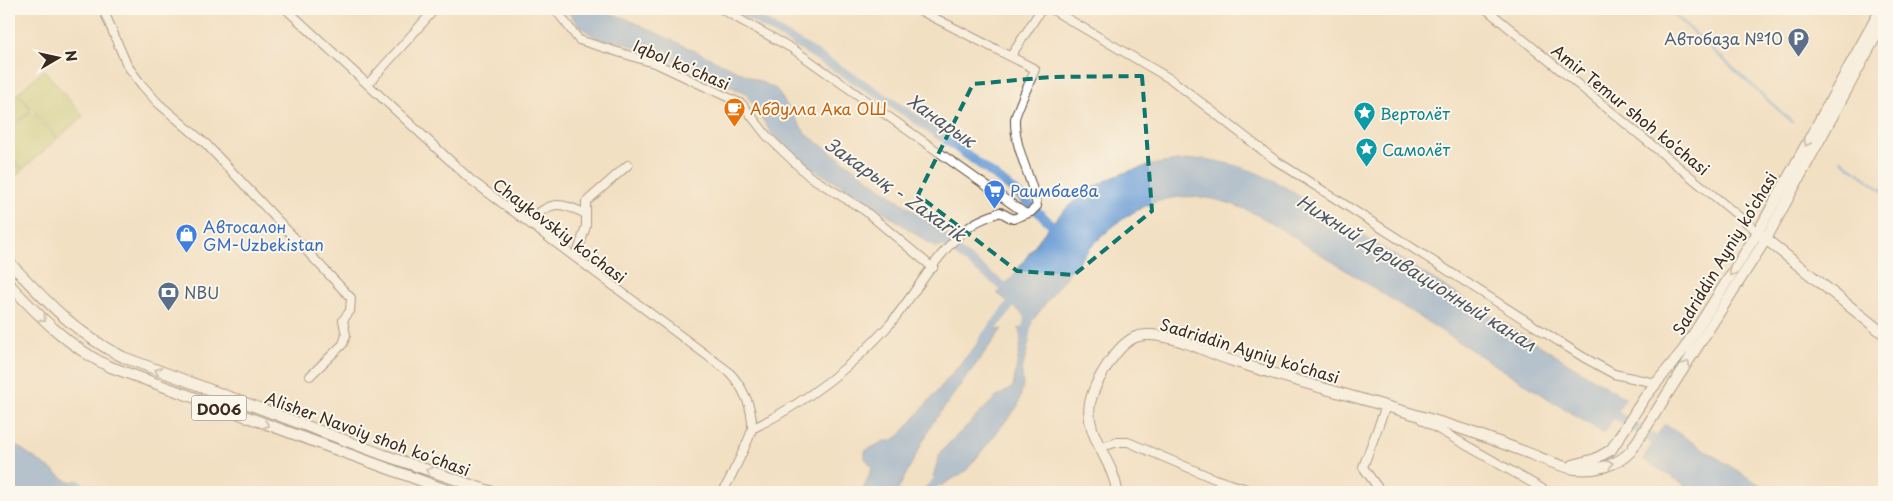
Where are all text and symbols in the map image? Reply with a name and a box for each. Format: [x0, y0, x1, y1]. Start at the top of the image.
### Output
place label: Автобаза №10 [1664, 26, 1783, 50]
parking icon: Автобаза №10 [1787, 26, 1811, 57]
north arrow [32, 32, 82, 82]
street label: Iqbol koʻchasi [630, 33, 734, 95]
street label: Amir Temur shoh ko‘chasi [1547, 38, 1715, 180]
text: N [60, 49, 83, 63]
water label: Ханарык [902, 87, 983, 154]
cafe icon: Абдулла Ака ОШ [722, 96, 746, 127]
place label: Абдулла Ака ОШ [750, 96, 887, 120]
place icon: Вертолёт [1352, 101, 1376, 132]
place label: Вертолёт [1380, 101, 1450, 125]
water label: Закарық - Zaxarik [820, 130, 973, 248]
place icon: Самолёт [1354, 137, 1378, 168]
place label: Самолёт [1382, 137, 1451, 161]
one-way arrow [1803, 138, 1813, 147]
street label: Sadriddin Ayniy ko‘chasi [1666, 167, 1782, 339]
street label: Chaykovskiy ko‘chasi [488, 172, 632, 288]
supermarket icon: Раимбаева [982, 178, 1006, 209]
place label: Раимбаева [1010, 178, 1098, 202]
water label: Нижний Деривационный канал [1292, 187, 1542, 357]
place label: Автосалон GM-Uzbekistan [203, 214, 324, 256]
shop icon: Автосалон GM-Uzbekistan [175, 223, 199, 254]
one-way arrow [1728, 268, 1738, 277]
bank icon: NBU [156, 280, 180, 311]
place label: NBU [184, 280, 219, 304]
street label: Sadriddin Ayniy ko‘chasi [1157, 311, 1343, 389]
one-way arrow [37, 313, 46, 322]
one-way arrow [1681, 360, 1690, 370]
one-way arrow [154, 367, 162, 377]
street label: Alisher Navoiy shoh koʻchasi [262, 385, 474, 481]
road number: D006 [192, 396, 246, 420]
one-way arrow [261, 420, 270, 430]
one-way arrow [1605, 460, 1614, 470]
one-way arrow [426, 467, 434, 477]

